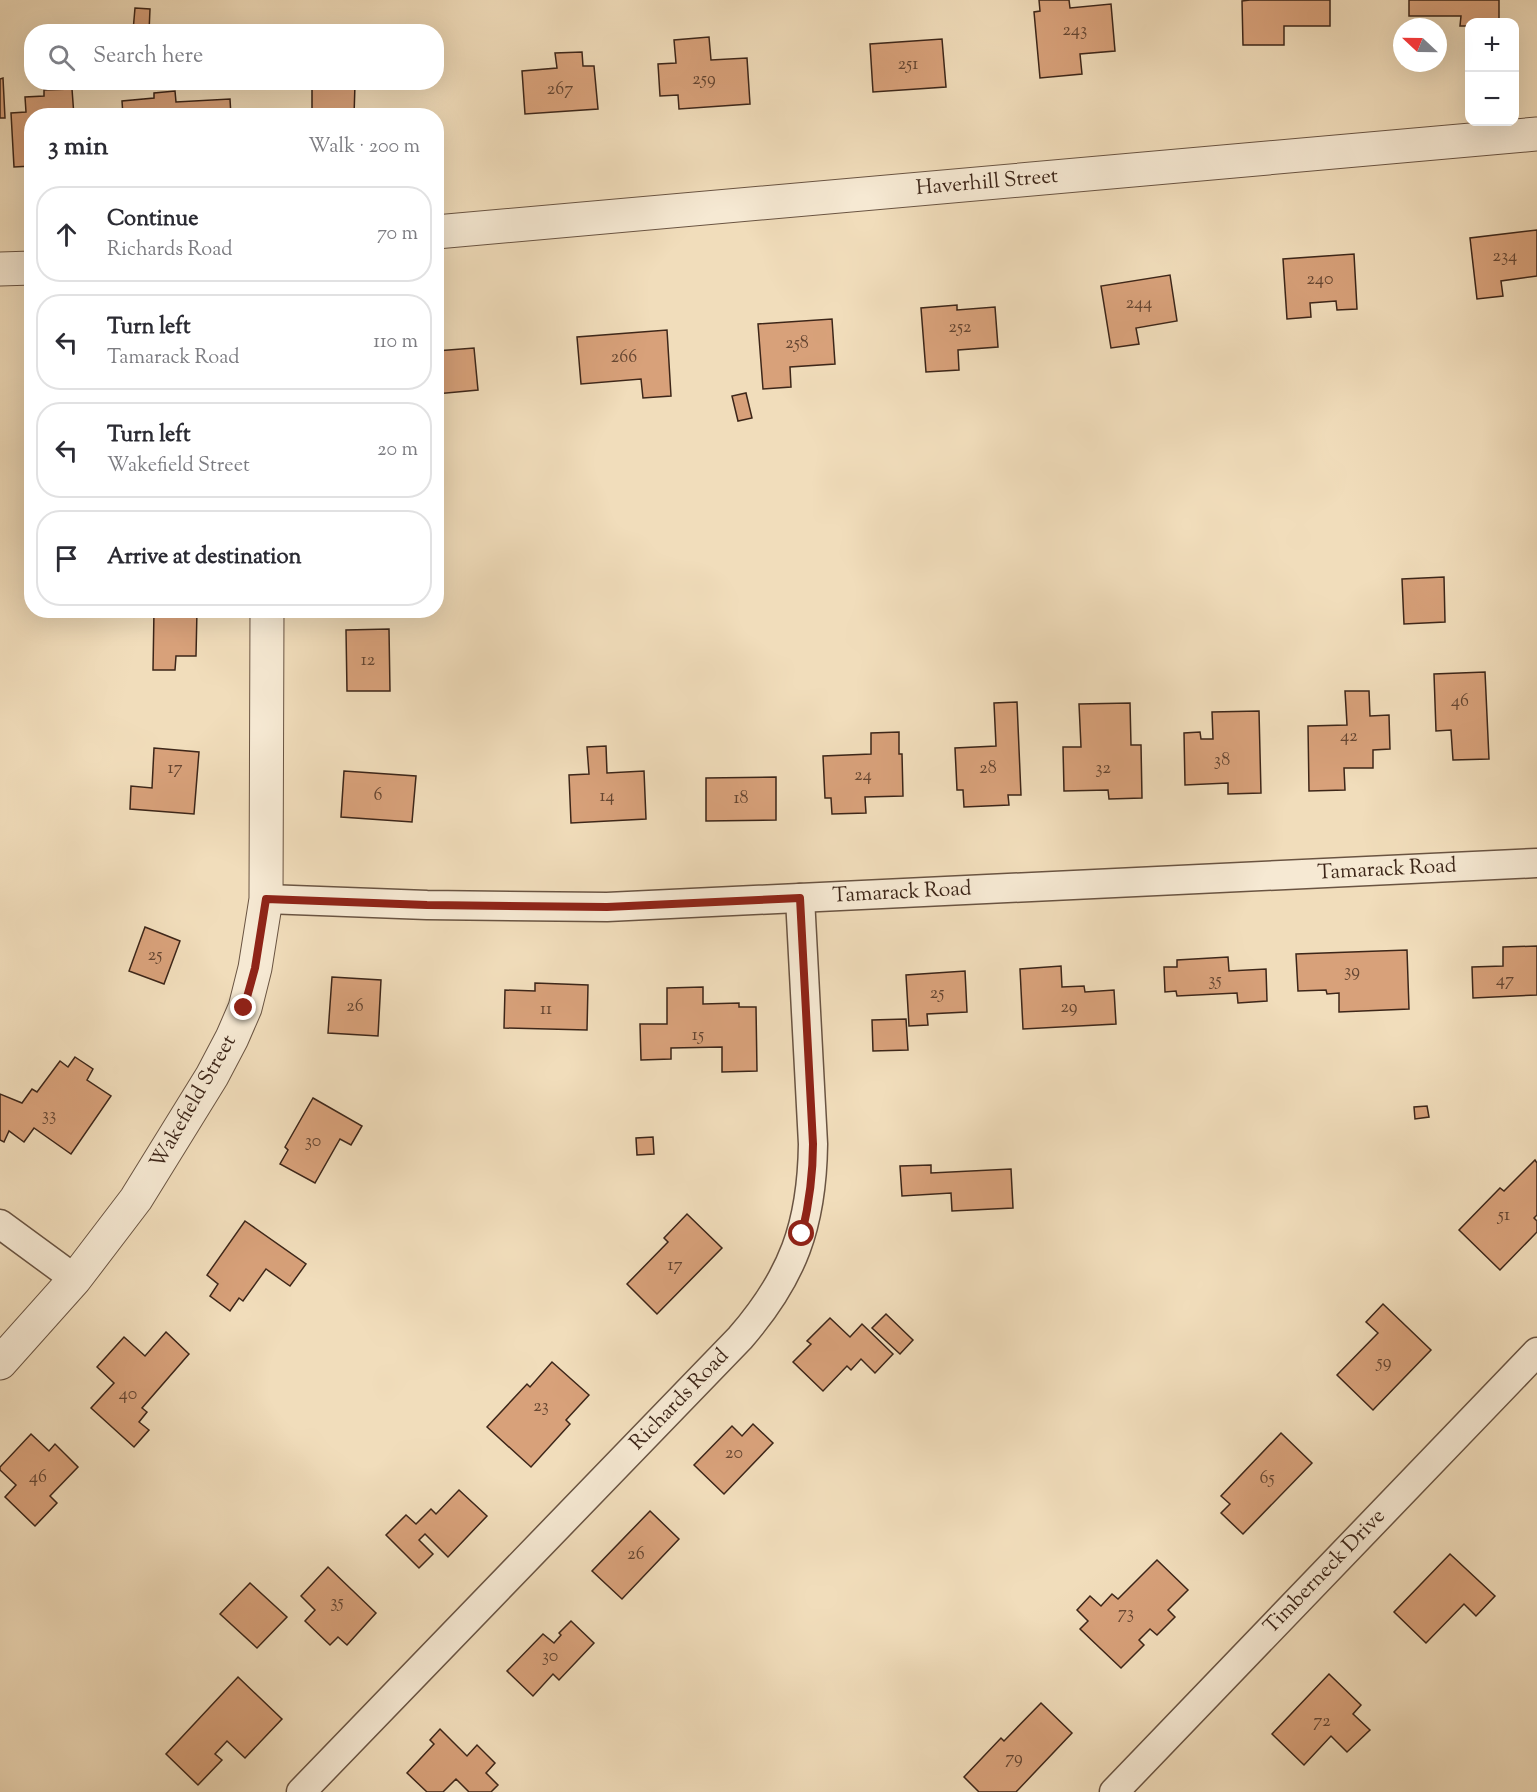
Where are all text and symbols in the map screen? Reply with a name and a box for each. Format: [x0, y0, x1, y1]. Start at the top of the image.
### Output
house number: 243 [1063, 18, 1087, 44]
north arrow [1393, 18, 1447, 72]
map controls [1465, 18, 1519, 126]
button: + [1465, 18, 1519, 72]
search box [24, 24, 444, 90]
icon: search [45, 41, 78, 74]
text: Search here [93, 41, 203, 73]
house number: 251 [898, 52, 918, 78]
house number: 259 [692, 67, 716, 93]
button: − [1465, 72, 1519, 126]
house number: 267 [547, 77, 573, 103]
text: 3 min [48, 129, 108, 166]
text: Walk · 200 m [308, 133, 420, 162]
street label: Haverhill Street [915, 162, 1059, 204]
text: Continue [107, 204, 198, 236]
icon: ahead [50, 218, 83, 251]
text: 70 m [377, 220, 418, 249]
text: Richards Road [107, 236, 232, 265]
house number: 234 [1493, 244, 1517, 270]
house number: 240 [1307, 267, 1333, 293]
house number: 244 [1126, 291, 1152, 317]
text: Turn left [107, 312, 190, 344]
house number: 252 [948, 315, 972, 341]
icon: left [50, 326, 83, 359]
text: 110 m [373, 328, 418, 357]
house number: 258 [785, 331, 809, 357]
text: Tamarack Road [107, 344, 240, 373]
house number: 266 [611, 345, 637, 371]
text: Turn left [107, 420, 190, 452]
icon: left [50, 434, 83, 467]
text: 20 m [377, 436, 418, 465]
text: Wakefield Street [107, 452, 250, 481]
icon: arrive [50, 542, 83, 575]
text: Arrive at destination [107, 542, 302, 574]
house number: 12 [361, 648, 376, 674]
house number: 46 [1451, 689, 1469, 715]
house number: 42 [1340, 724, 1358, 750]
house number: 38 [1214, 748, 1230, 774]
house number: 17 [167, 756, 183, 782]
house number: 28 [979, 756, 997, 782]
house number: 32 [1095, 756, 1111, 782]
house number: 24 [854, 763, 872, 789]
house number: 6 [374, 783, 383, 809]
house number: 14 [599, 784, 615, 810]
house number: 18 [733, 786, 749, 812]
street label: Tamarack Road [1317, 851, 1457, 889]
street label: Tamarack Road [832, 874, 972, 912]
house number: 25 [148, 943, 162, 969]
house number: 39 [1344, 959, 1360, 985]
house number: 35 [1208, 968, 1222, 994]
house number: 47 [1496, 968, 1514, 994]
house number: 25 [930, 981, 944, 1007]
route end [230, 994, 256, 1020]
house number: 26 [346, 994, 364, 1020]
house number: 29 [1060, 995, 1078, 1021]
house number: 11 [540, 997, 552, 1023]
house number: 15 [692, 1023, 704, 1049]
street label: Wakefield Street [144, 1030, 244, 1174]
house number: 33 [42, 1103, 56, 1129]
house number: 30 [305, 1129, 321, 1155]
house number: 51 [1497, 1203, 1510, 1229]
route start [788, 1220, 814, 1246]
house number: 17 [667, 1253, 683, 1279]
street label: Richards Road [623, 1342, 737, 1458]
house number: 59 [1376, 1350, 1392, 1376]
house number: 40 [119, 1382, 137, 1408]
house number: 23 [533, 1394, 549, 1420]
house number: 20 [725, 1441, 743, 1467]
house number: 46 [29, 1465, 47, 1491]
house number: 65 [1259, 1466, 1275, 1492]
street label: Timberneck Drive [1257, 1503, 1393, 1641]
house number: 26 [627, 1542, 645, 1568]
house number: 35 [330, 1590, 344, 1616]
house number: 73 [1118, 1601, 1134, 1627]
house number: 30 [542, 1644, 558, 1670]
house number: 72 [1313, 1709, 1331, 1735]
house number: 79 [1005, 1746, 1023, 1772]

